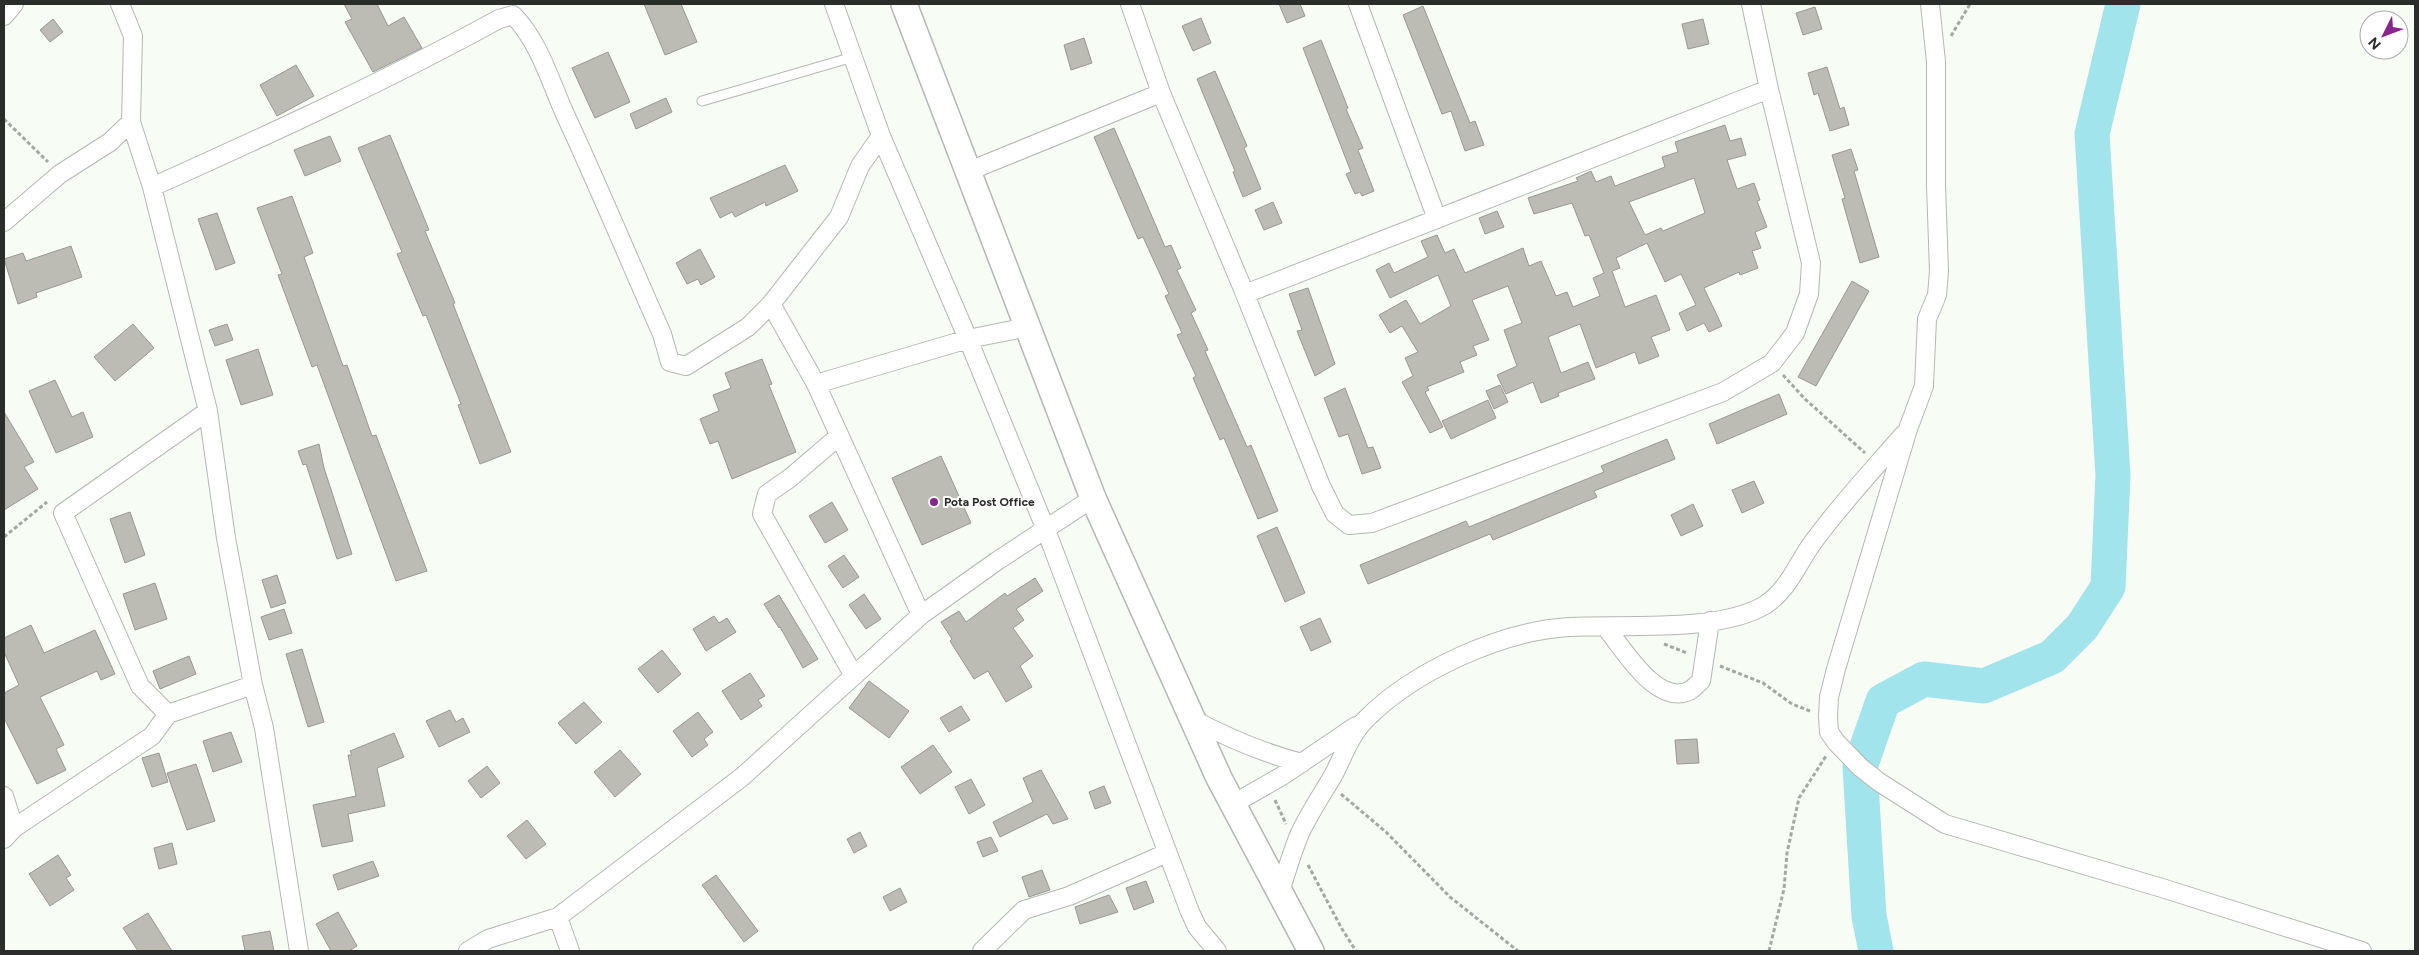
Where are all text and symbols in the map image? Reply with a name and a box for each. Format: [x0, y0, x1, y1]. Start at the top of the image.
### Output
north arrow [2359, 10, 2409, 60]
text: N [2365, 34, 2385, 53]
place label: Pota Post Office [944, 495, 1035, 509]
marker: Pota Post Office [928, 496, 940, 508]

